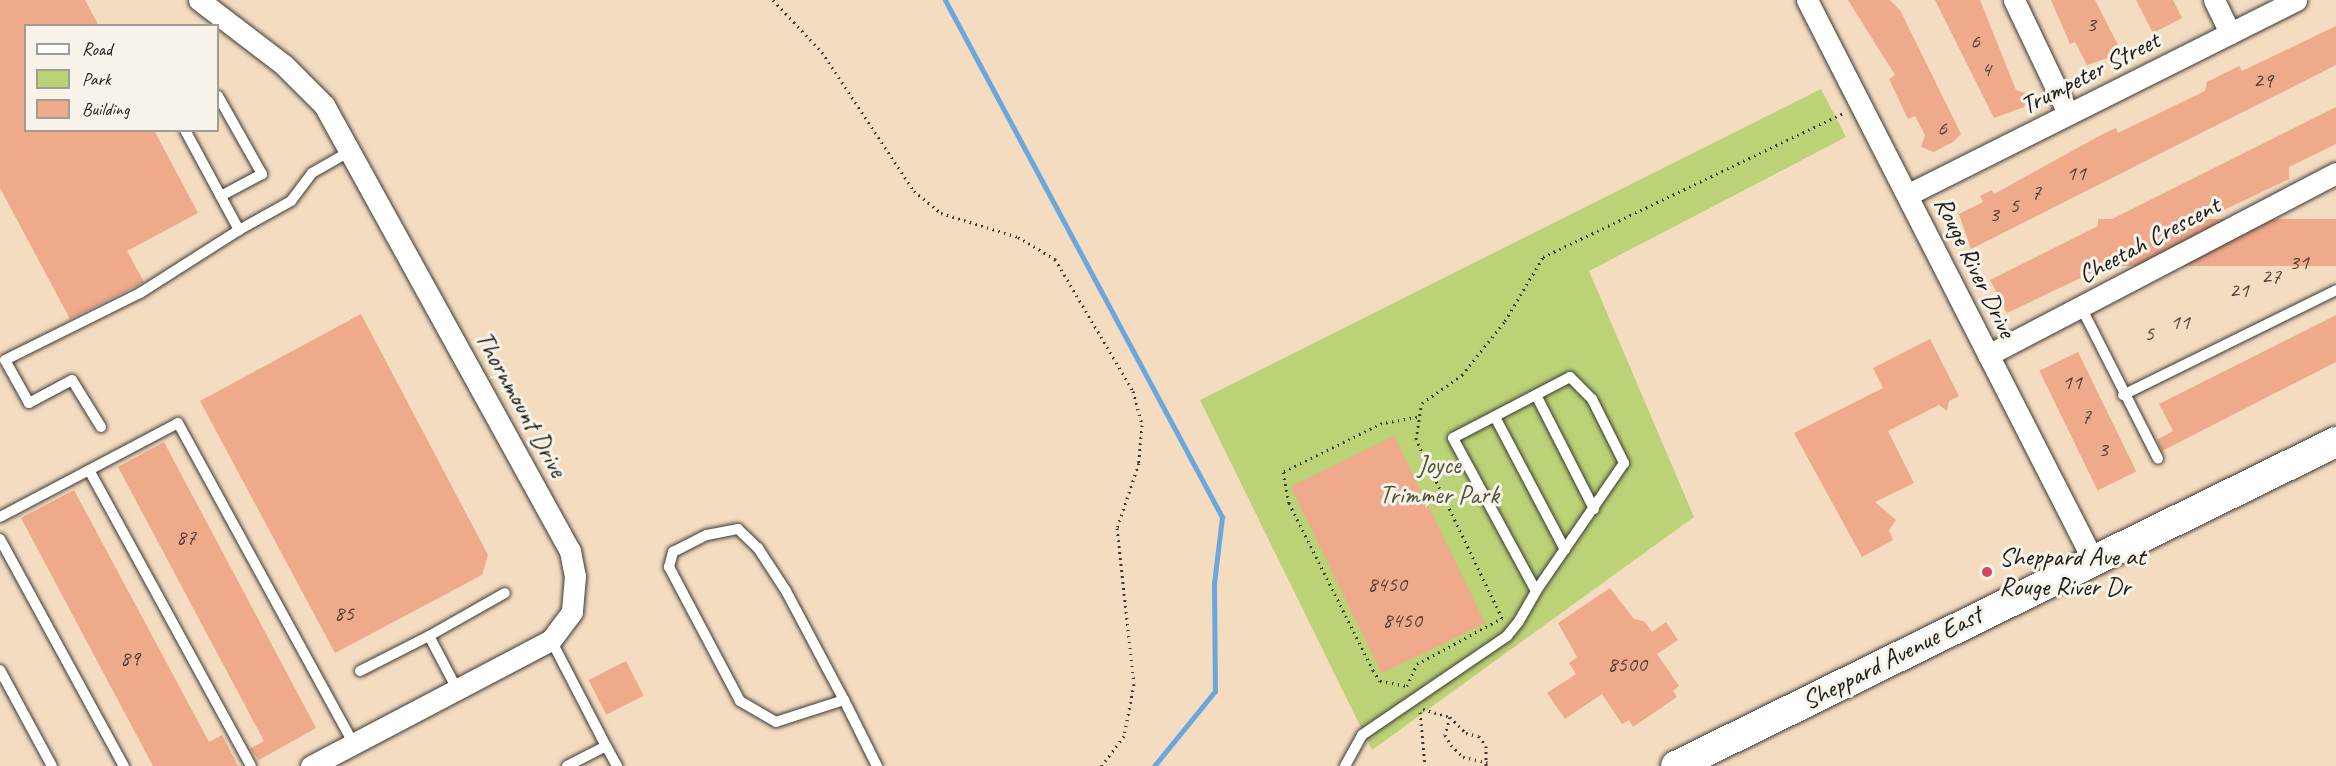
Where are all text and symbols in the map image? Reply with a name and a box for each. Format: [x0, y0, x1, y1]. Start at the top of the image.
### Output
house number: 3 [2086, 12, 2096, 38]
legend [24, 24, 219, 132]
street label: Trumpeter Street [2015, 25, 2165, 121]
house number: 6 [1970, 29, 1980, 55]
text: Road [82, 38, 112, 60]
house number: 4 [1981, 57, 1991, 83]
text: Park [82, 68, 111, 90]
house number: 29 [2253, 68, 2273, 94]
text: Building [82, 98, 129, 120]
house number: 6 [1937, 116, 1947, 142]
house number: 11 [2066, 161, 2086, 187]
house number: 7 [2031, 180, 2041, 206]
street label: Cheetah Crescent [2073, 190, 2225, 290]
street label: Rouge River Drive [1927, 191, 2023, 343]
house number: 5 [2009, 193, 2019, 219]
house number: 3 [1989, 202, 1999, 228]
house number: 31 [2289, 250, 2309, 276]
house number: 27 [2261, 264, 2281, 290]
house number: 21 [2229, 278, 2249, 304]
house number: 11 [2170, 310, 2190, 336]
house number: 5 [2144, 321, 2154, 347]
street label: Thornmount Drive [468, 326, 574, 482]
house number: 11 [2062, 370, 2082, 396]
house number: 7 [2081, 404, 2091, 430]
house number: 3 [2098, 437, 2108, 463]
park label: Joyce Trimmer Park [1379, 449, 1499, 510]
house number: 87 [176, 525, 196, 551]
place label: Sheppard Ave at Rouge River Dr [1999, 541, 2145, 602]
marker: Sheppard Ave at Rouge River Dr [1980, 565, 1994, 579]
house number: 8450 [1367, 572, 1407, 598]
street label: Sheppard Avenue East [1797, 599, 1987, 717]
house number: 85 [334, 601, 354, 627]
house number: 8450 [1382, 608, 1422, 634]
house number: 89 [120, 646, 140, 672]
house number: 8500 [1607, 652, 1647, 678]

